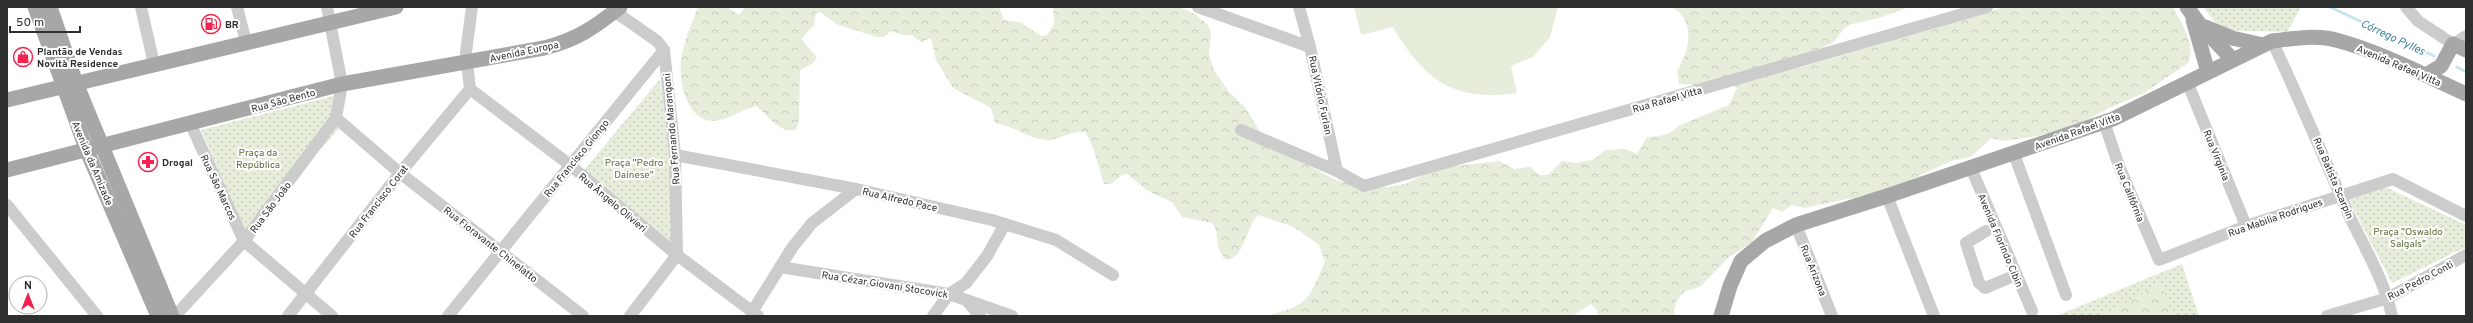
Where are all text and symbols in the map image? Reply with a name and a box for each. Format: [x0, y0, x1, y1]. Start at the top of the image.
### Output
scale bar [10, 8, 80, 34]
fuel station icon: BR [200, 13, 222, 35]
text: 50 m [16, 15, 44, 31]
water label: Córrego Pylles [2358, 17, 2428, 59]
place label: BR [225, 19, 239, 32]
street label: Avenida Europa [489, 39, 560, 66]
street label: Avenida Rafael Vitta [2354, 43, 2443, 90]
shop icon: Plantão de Vendas Novità Residence [12, 46, 34, 68]
place label: Plantão de Vendas Novità Residence [37, 46, 123, 71]
street label: Rua Vitório Furlan [1305, 55, 1334, 136]
street label: Rua Fernando Marangoni [661, 73, 684, 185]
street label: Rua Rafael Vitta [1631, 84, 1704, 117]
street label: Rua São Bento [250, 87, 317, 116]
street label: Avenida Rafael Vitta [2033, 111, 2122, 154]
street label: Rua Francisco Giongo [542, 117, 613, 201]
street label: Avenida da Amizade [68, 119, 115, 208]
street label: Rua Virginia [2200, 128, 2232, 183]
street label: Rua Batista Scarpin [2310, 136, 2356, 221]
park label: Praça da República [236, 147, 280, 172]
pharmacy icon: Drogal [137, 151, 159, 173]
street label: Rua São Marcos [197, 153, 239, 223]
place label: Drogal [162, 157, 193, 170]
park label: Praça "Pedro Dainese" [605, 157, 664, 182]
street label: Rua Califórnia [2111, 161, 2146, 224]
street label: Rua Francisco Corat [347, 163, 412, 241]
street label: Rua Ângelo Olivieri [575, 171, 649, 236]
street label: Rua São João [248, 179, 295, 236]
street label: Rua Alfredo Pace [861, 185, 939, 215]
street label: Avenida Florindo Cibin [1974, 192, 2025, 289]
street label: Rua Mabilia Rodrigues [2227, 196, 2325, 241]
street label: Rua Fioravante Chinelatto [440, 204, 540, 286]
park label: Praça "Oswaldo Salgals" [2373, 226, 2443, 251]
street label: Rua Arizona [1796, 243, 1829, 298]
street label: Rua Pedro Conti [2386, 259, 2456, 304]
street label: Rua Cézar Giovani Stocovick [820, 269, 949, 302]
north arrow [8, 275, 48, 315]
text: N [24, 279, 32, 293]

